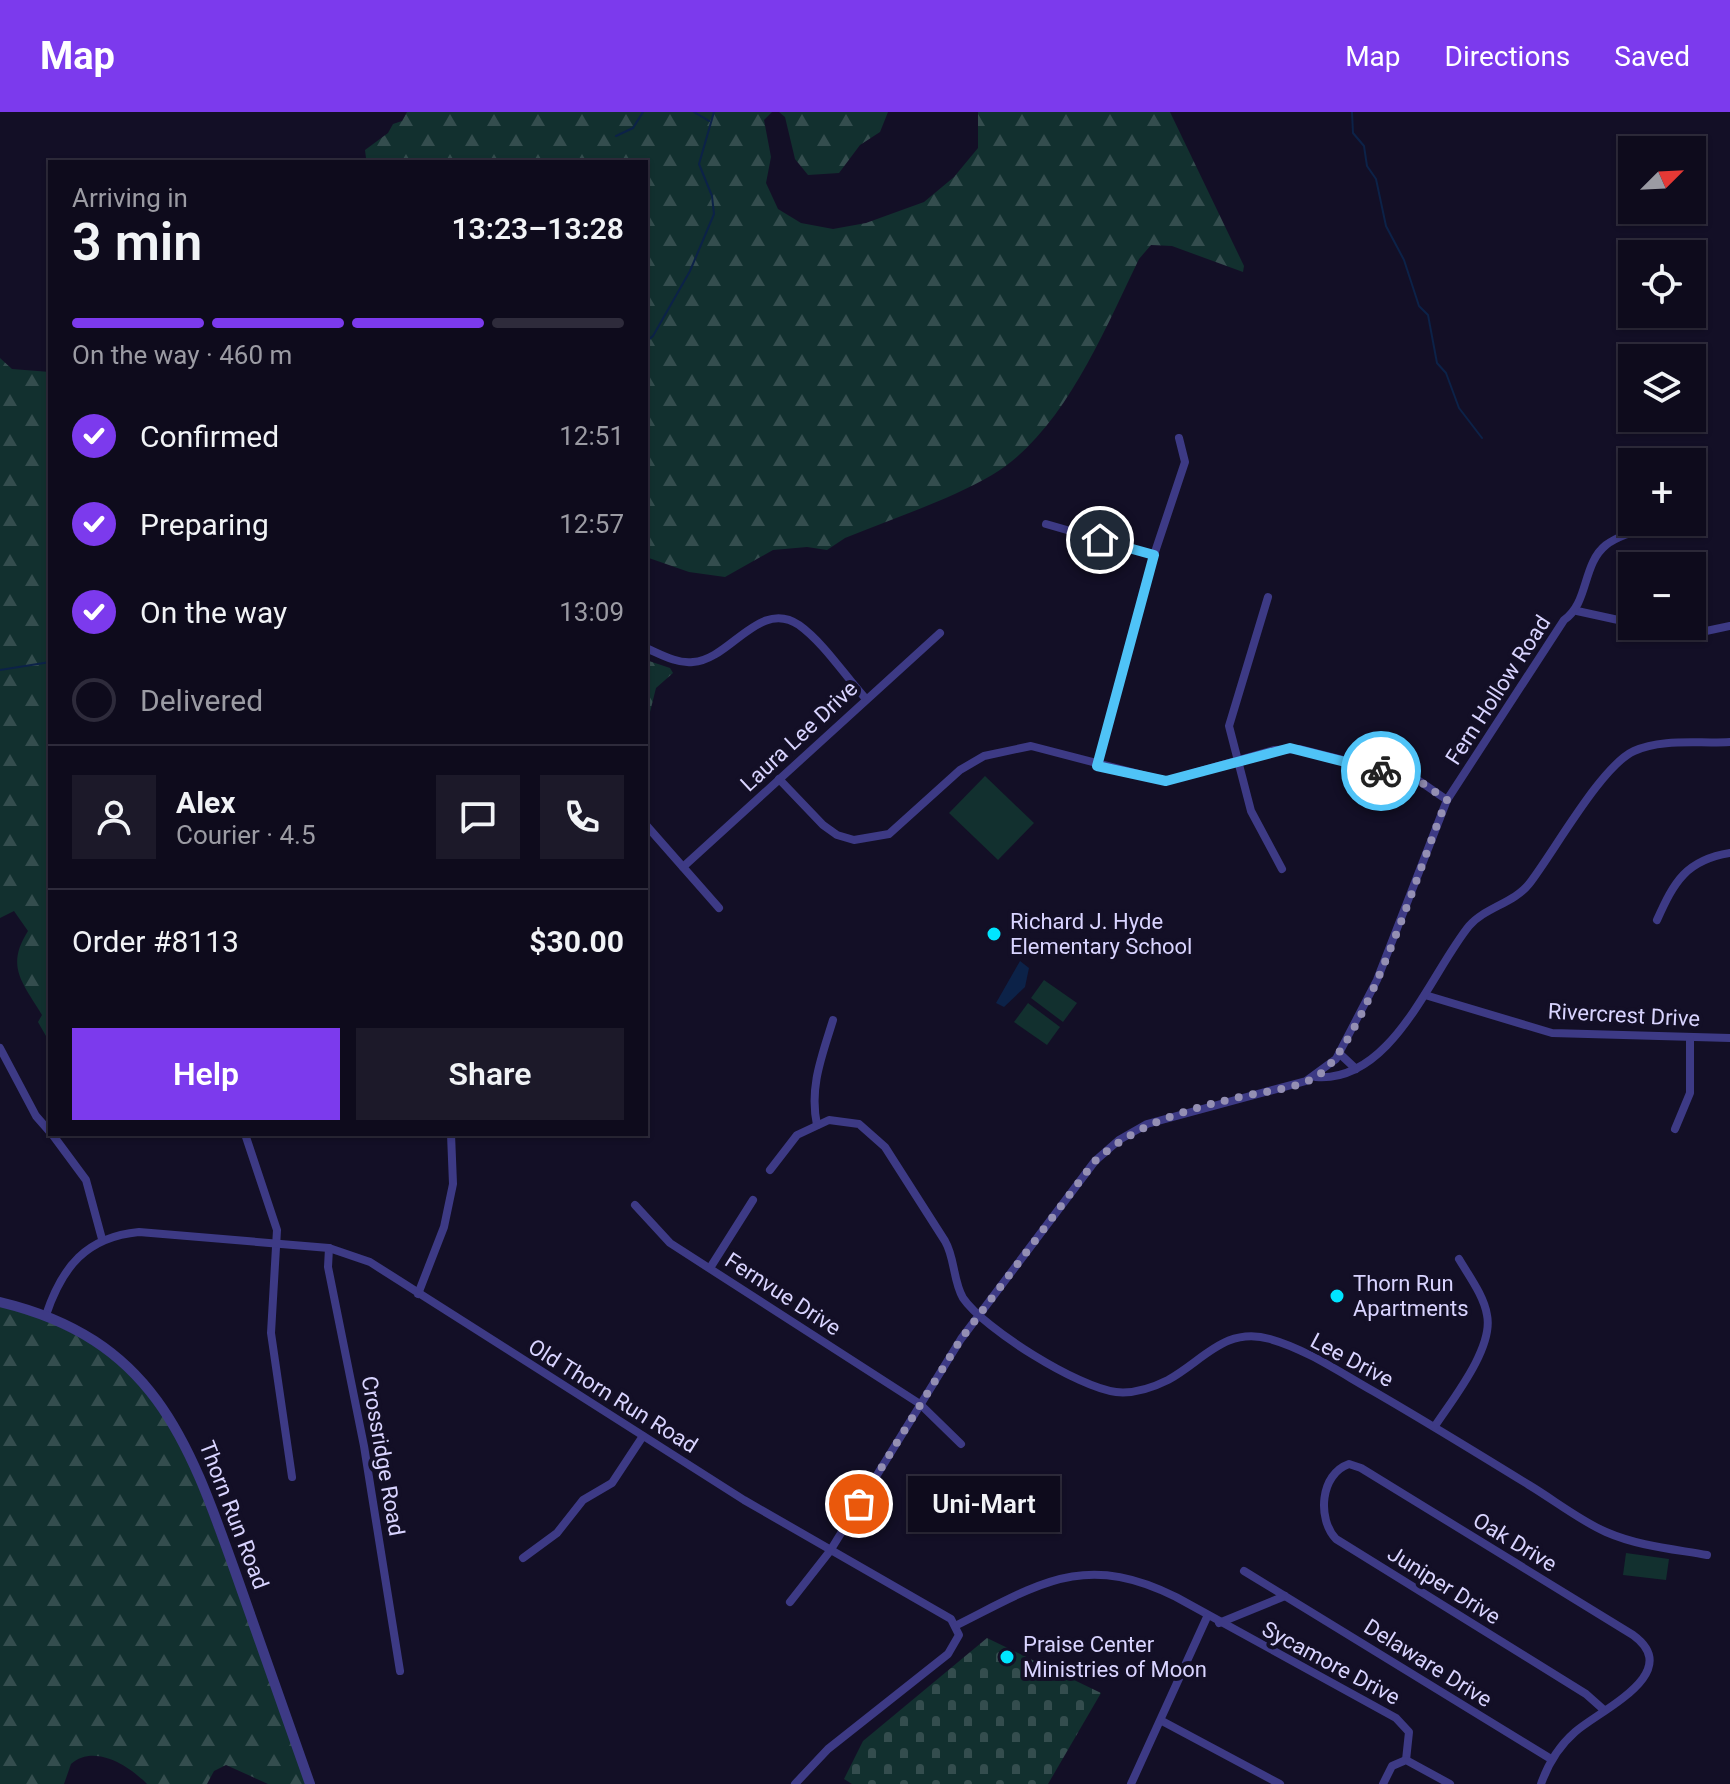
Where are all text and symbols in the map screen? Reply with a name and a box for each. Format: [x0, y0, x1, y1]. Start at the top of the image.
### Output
text: Map [40, 34, 115, 78]
text: Map [1345, 40, 1401, 73]
text: Directions [1445, 40, 1570, 73]
text: Saved [1614, 40, 1690, 73]
north arrow [1618, 136, 1706, 224]
map controls [1618, 136, 1706, 640]
text: Arriving in [72, 183, 188, 213]
text: 13:23–13:28 [451, 211, 624, 246]
text: 3 min [72, 212, 202, 273]
button: locate [1618, 240, 1706, 328]
text: On the way · 460 m [72, 340, 292, 370]
button: layers [1618, 344, 1706, 432]
icon: check [72, 414, 116, 458]
text: Confirmed [140, 419, 279, 454]
text: 12:51 [559, 421, 624, 451]
button: + [1618, 448, 1706, 536]
icon: check [72, 502, 116, 546]
pin [1066, 506, 1134, 574]
text: Preparing [140, 507, 269, 542]
text: 12:57 [559, 509, 624, 539]
icon: home [1078, 518, 1122, 562]
button: − [1618, 552, 1706, 640]
icon: check [72, 590, 116, 634]
text: On the way [140, 595, 287, 630]
text: 13:09 [559, 597, 624, 627]
street label: Fern Hollow Road [1441, 611, 1555, 769]
street label: Laura Lee Drive [735, 676, 863, 796]
text: Delivered [140, 683, 263, 718]
courier [1341, 731, 1421, 811]
icon: bike [1359, 749, 1403, 793]
button: person [72, 775, 156, 859]
button: chat [436, 775, 520, 859]
button: phone [540, 775, 624, 859]
text: Alex [176, 785, 236, 820]
text: Courier · 4.5 [176, 820, 316, 850]
place label: Richard J. Hyde Elementary School [1010, 909, 1192, 959]
text: Order #8113 [72, 924, 239, 959]
text: $30.00 [529, 924, 624, 959]
marker: Richard J. Hyde Elementary School [985, 925, 1003, 943]
street label: Rivercrest Drive [1547, 999, 1701, 1031]
button: Help [72, 1028, 340, 1120]
button: Share [356, 1028, 624, 1120]
street label: Fernvue Drive [721, 1247, 845, 1341]
place label: Thorn Run Apartments [1353, 1271, 1469, 1321]
marker: Thorn Run Apartments [1328, 1287, 1346, 1305]
street label: Lee Drive [1306, 1328, 1398, 1392]
street label: Old Thorn Run Road [524, 1334, 702, 1458]
street label: Crossridge Road [357, 1374, 409, 1538]
street label: Thorn Run Road [194, 1437, 274, 1593]
pin [825, 1470, 893, 1538]
callout: Uni-Mart [907, 1476, 1059, 1532]
icon: bag [837, 1482, 881, 1526]
text: Uni-Mart [932, 1489, 1036, 1519]
street label: Oak Drive [1469, 1507, 1561, 1577]
street label: Juniper Drive [1383, 1540, 1505, 1630]
street label: Delaware Drive [1360, 1614, 1496, 1712]
street label: Sycamore Drive [1258, 1616, 1404, 1710]
place label: Praise Center Ministries of Moon [1023, 1632, 1207, 1682]
marker: Praise Center Ministries of Moon [998, 1648, 1016, 1666]

